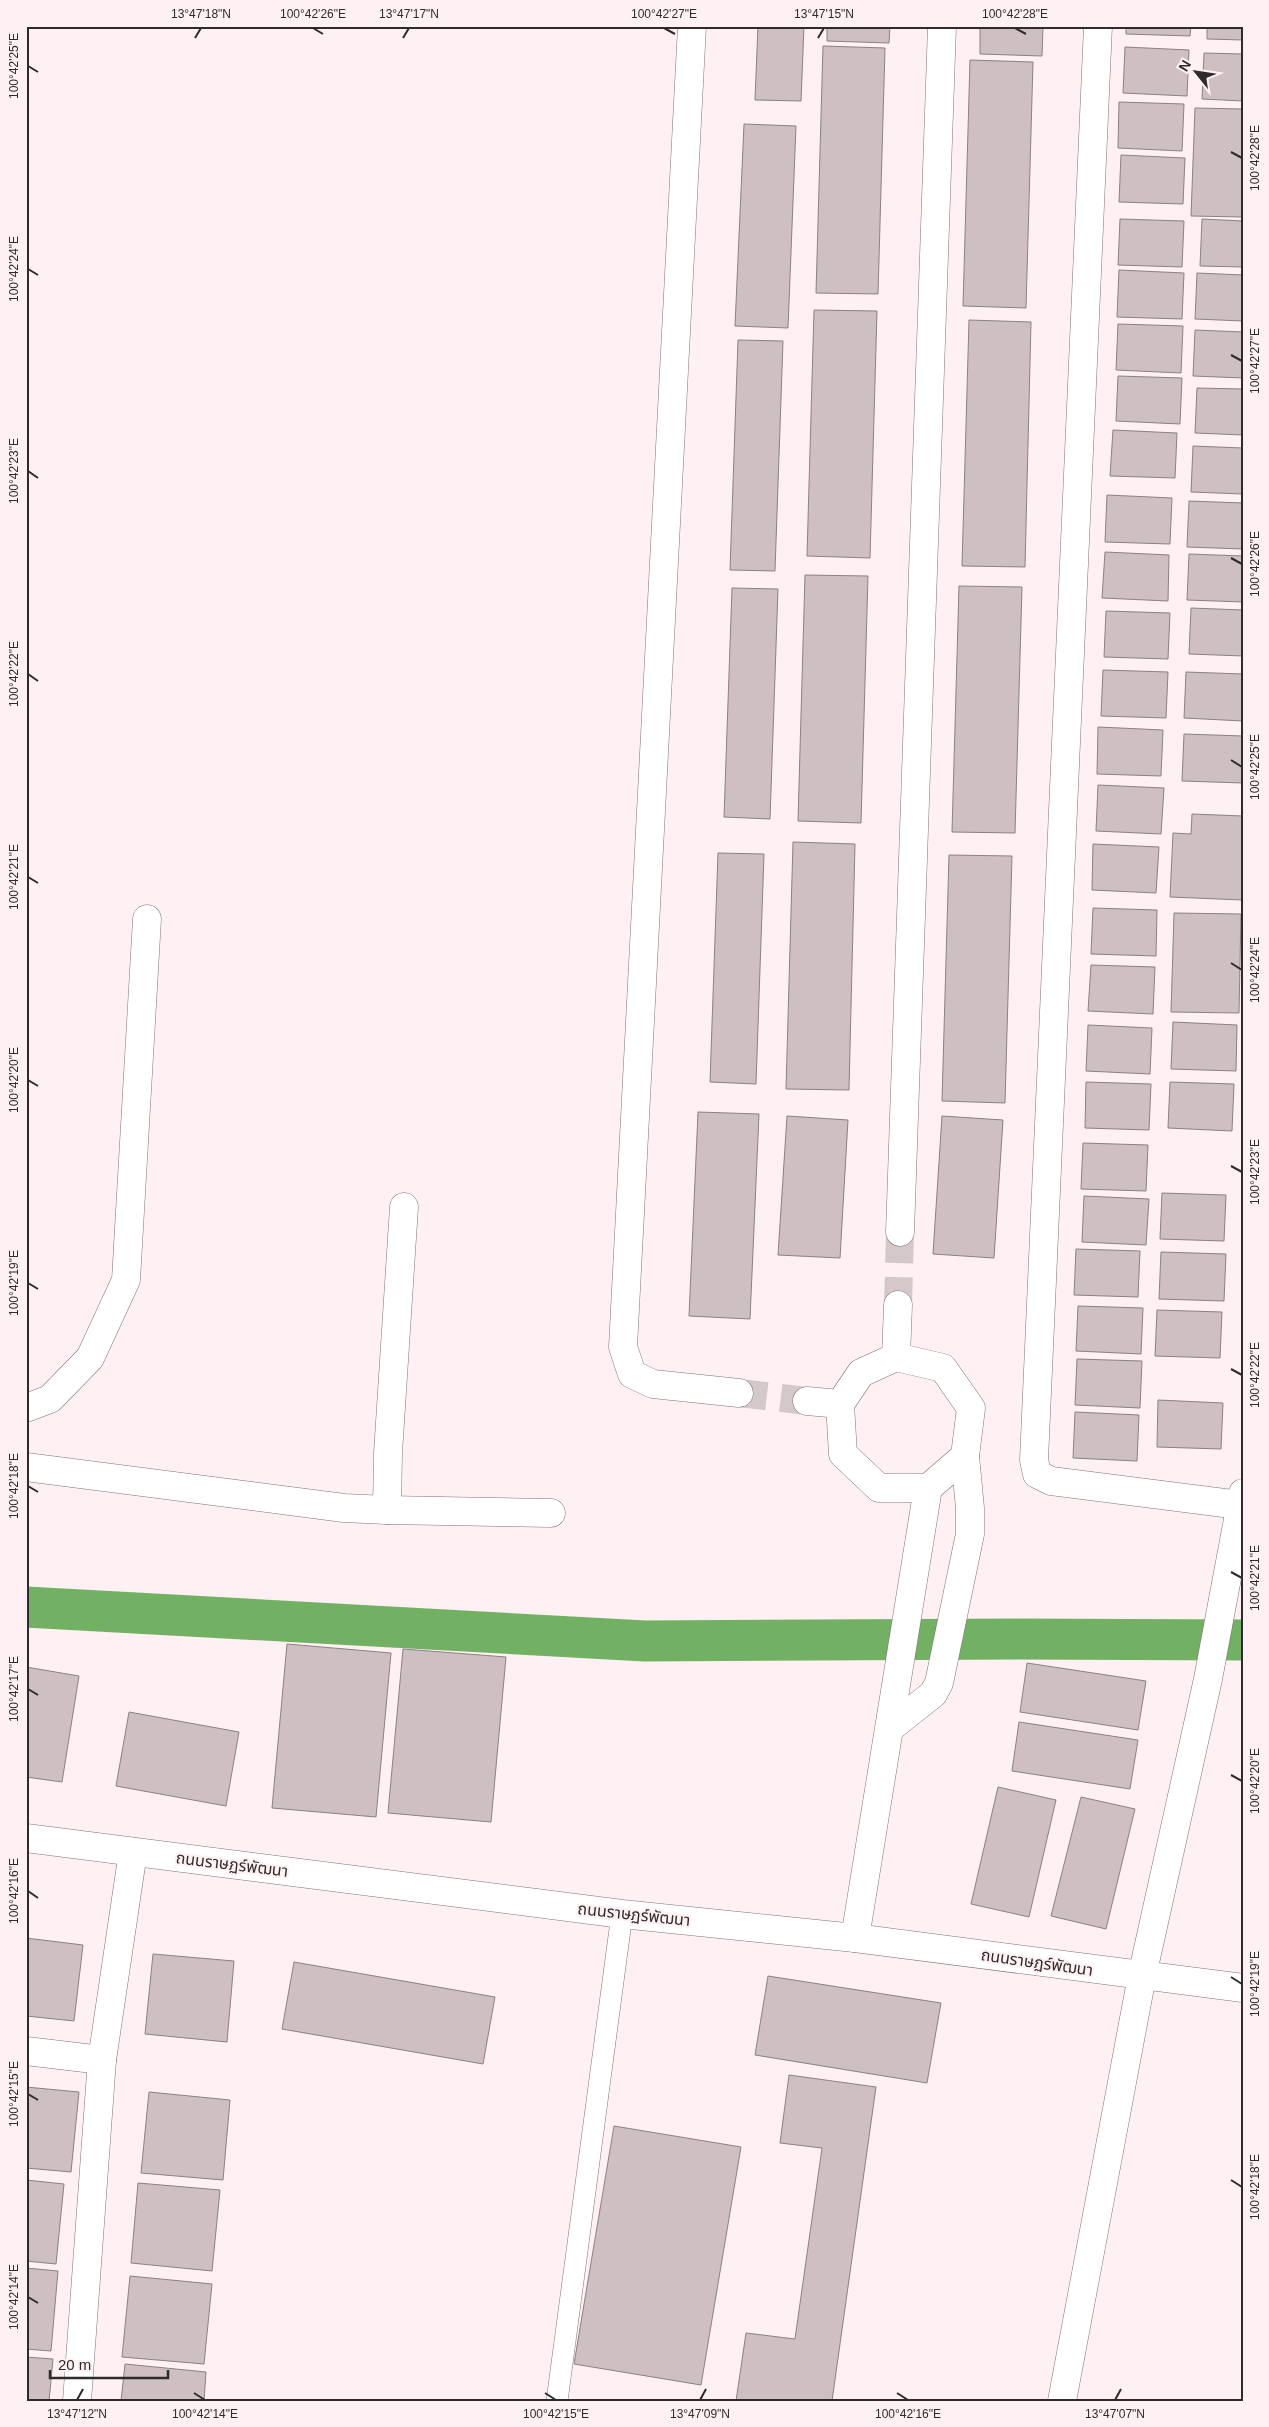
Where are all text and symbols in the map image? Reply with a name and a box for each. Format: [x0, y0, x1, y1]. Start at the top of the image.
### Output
text: 13°47'18"N [171, 7, 231, 21]
text: 100°42'26"E [280, 7, 346, 21]
text: 13°47'17"N [379, 7, 439, 21]
text: 100°42'27"E [631, 7, 697, 21]
text: 13°47'15"N [794, 7, 854, 21]
text: 100°42'28"E [982, 7, 1048, 21]
text: 100°42'25"E [7, 33, 21, 99]
north arrow [1172, 48, 1222, 98]
text: N [1175, 57, 1194, 74]
text: 100°42'28"E [1248, 125, 1262, 191]
text: 100°42'24"E [7, 236, 21, 302]
text: 100°42'27"E [1248, 328, 1262, 394]
text: 100°42'23"E [7, 438, 21, 504]
text: 100°42'26"E [1248, 531, 1262, 597]
text: 100°42'22"E [7, 641, 21, 707]
text: 100°42'25"E [1248, 734, 1262, 800]
text: 100°42'21"E [7, 844, 21, 910]
text: 100°42'24"E [1248, 937, 1262, 1003]
text: 100°42'20"E [7, 1047, 21, 1113]
text: 100°42'23"E [1248, 1139, 1262, 1205]
text: 100°42'19"E [7, 1250, 21, 1316]
text: 100°42'22"E [1248, 1342, 1262, 1408]
text: 100°42'18"E [7, 1453, 21, 1519]
text: 100°42'21"E [1248, 1545, 1262, 1611]
text: 100°42'17"E [7, 1656, 21, 1722]
text: 100°42'20"E [1248, 1748, 1262, 1814]
street label: ถนนราษฏร์พัฒนา [175, 1849, 289, 1880]
text: 100°42'16"E [7, 1858, 21, 1924]
street label: ถนนราษฏร์พัฒนา [577, 1900, 691, 1929]
street label: ถนนราษฏร์พัฒนา [980, 1946, 1094, 1979]
text: 100°42'19"E [1248, 1951, 1262, 2017]
text: 100°42'15"E [7, 2061, 21, 2127]
text: 100°42'18"E [1248, 2154, 1262, 2220]
text: 100°42'14"E [7, 2264, 21, 2330]
scale bar [50, 2347, 168, 2379]
text: 20 m [58, 2356, 91, 2373]
text: 13°47'12"N [47, 2407, 107, 2421]
text: 100°42'14"E [172, 2407, 238, 2421]
text: 100°42'15"E [523, 2407, 589, 2421]
text: 13°47'09"N [670, 2407, 730, 2421]
text: 100°42'16"E [875, 2407, 941, 2421]
text: 13°47'07"N [1085, 2407, 1145, 2421]

